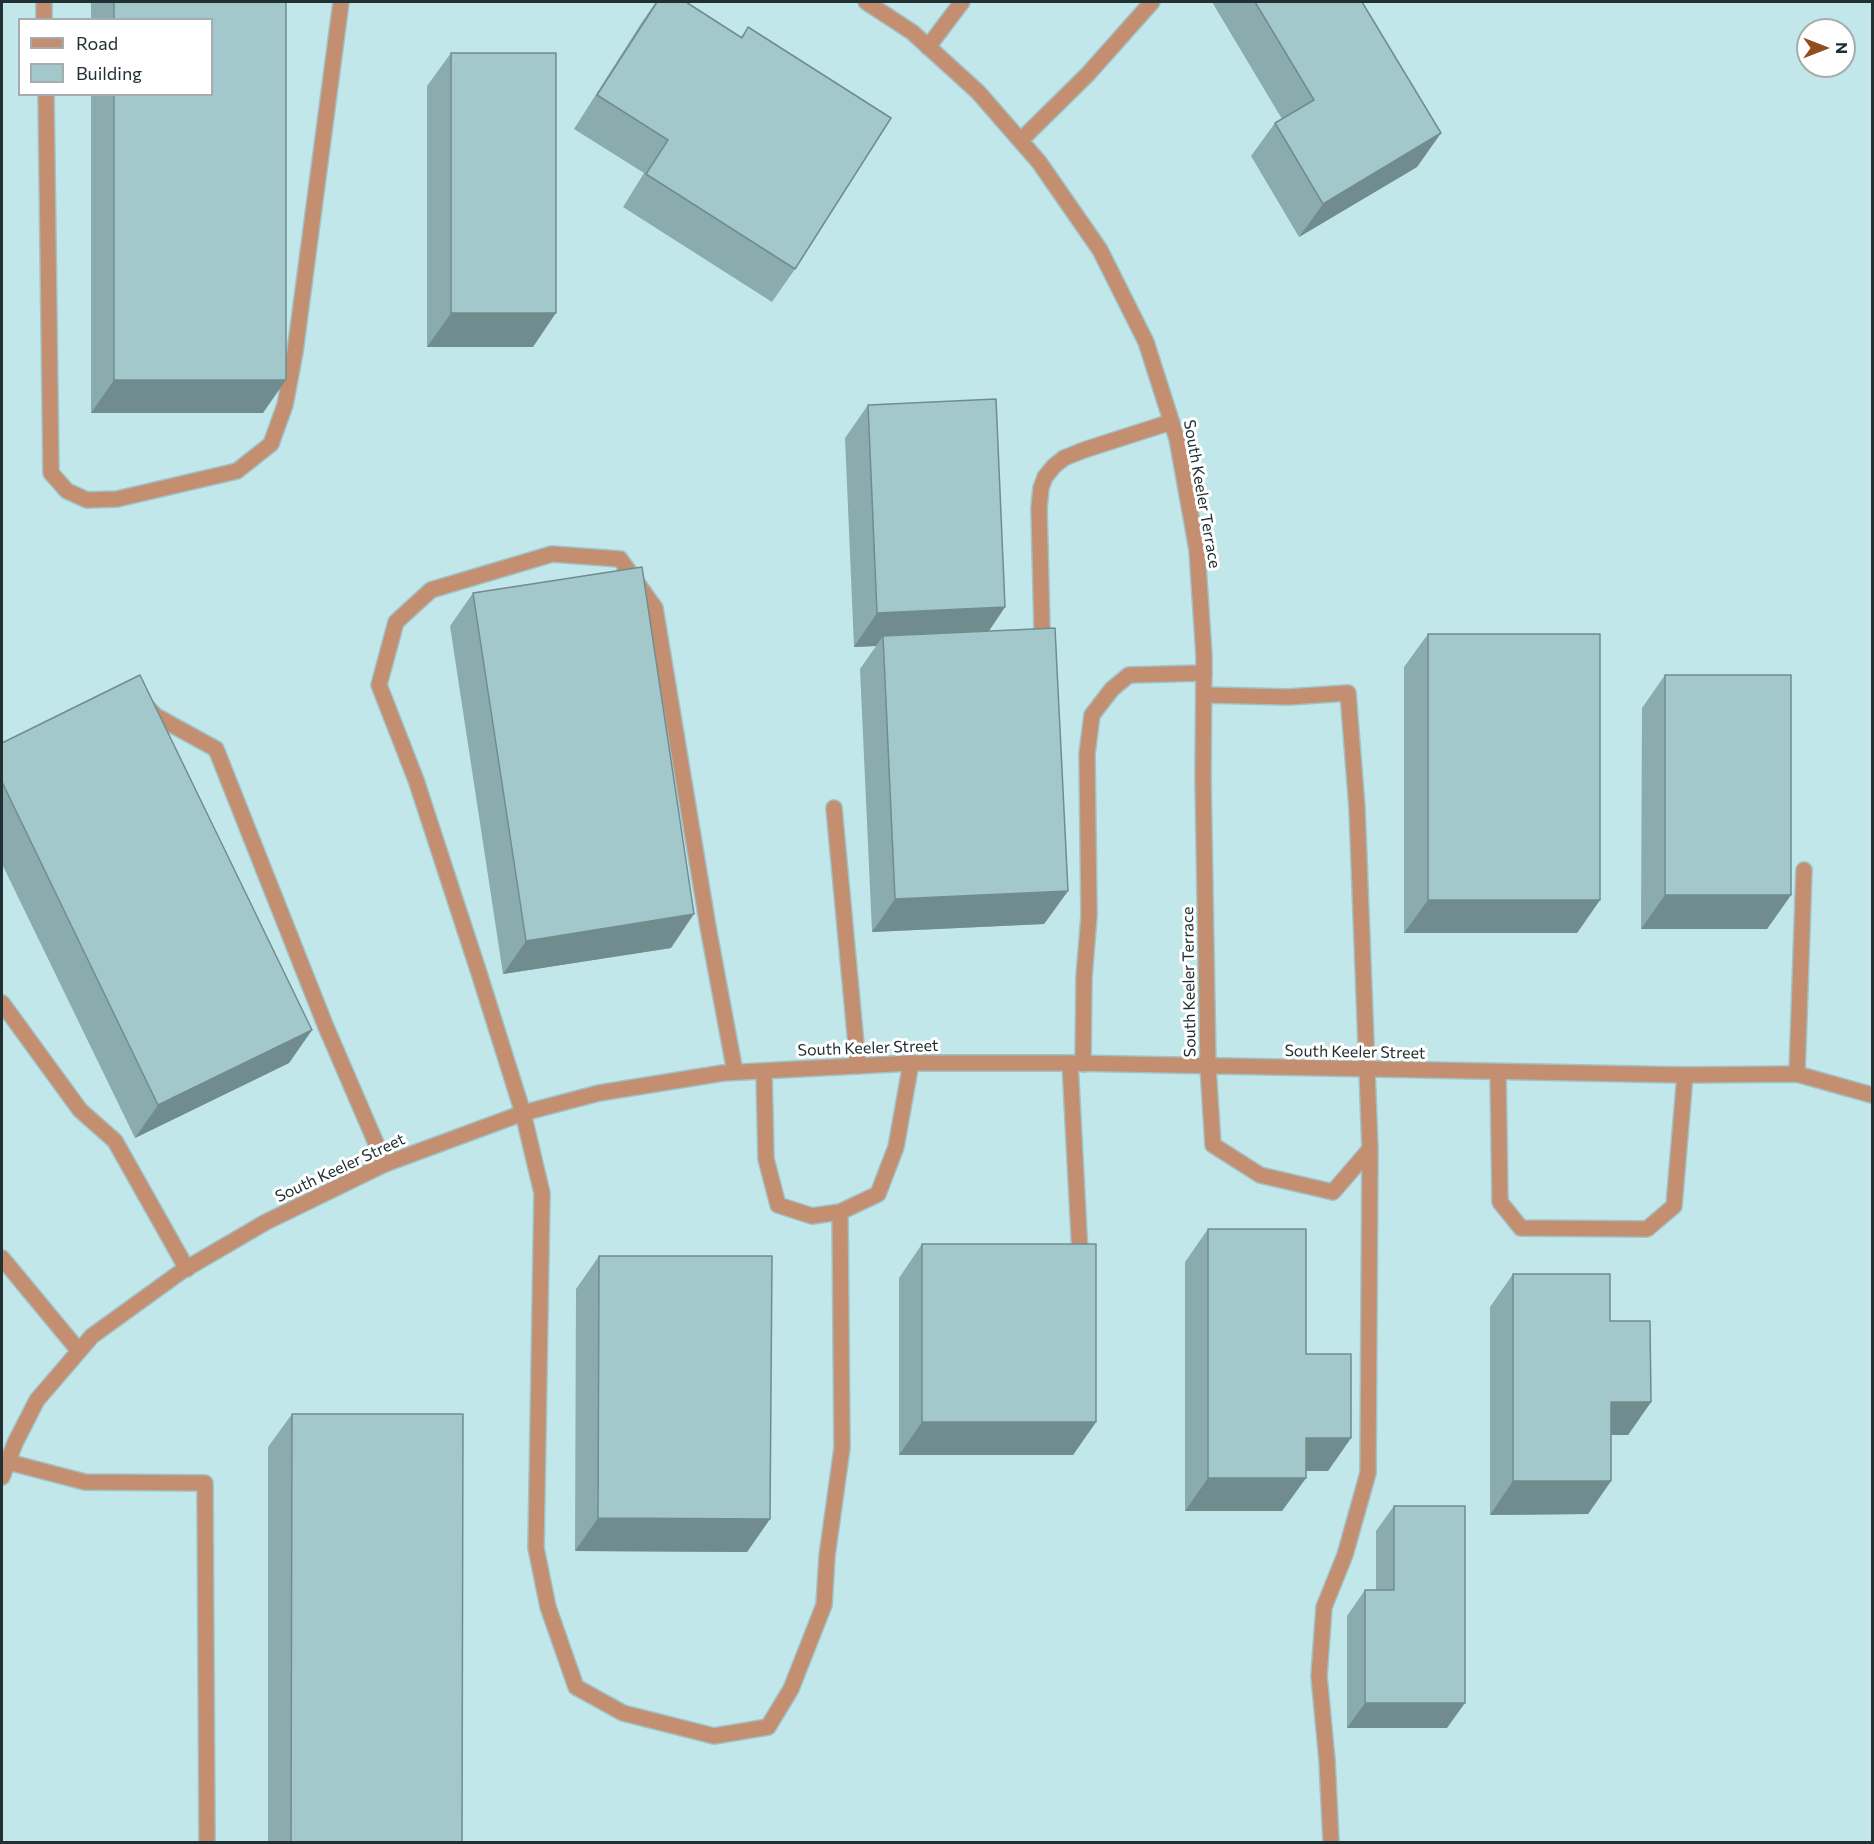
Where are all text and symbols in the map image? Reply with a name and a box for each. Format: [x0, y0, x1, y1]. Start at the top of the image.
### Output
legend [18, 18, 213, 96]
north arrow [1796, 18, 1856, 78]
text: Road [76, 32, 118, 54]
text: N [1833, 42, 1852, 54]
text: Building [76, 62, 142, 84]
street label: South Keeler Terrace [1179, 418, 1225, 570]
street label: South Keeler Terrace [1178, 907, 1200, 1057]
street label: South Keeler Street [797, 1036, 939, 1060]
street label: South Keeler Street [1284, 1041, 1426, 1063]
street label: South Keeler Street [272, 1130, 408, 1206]

